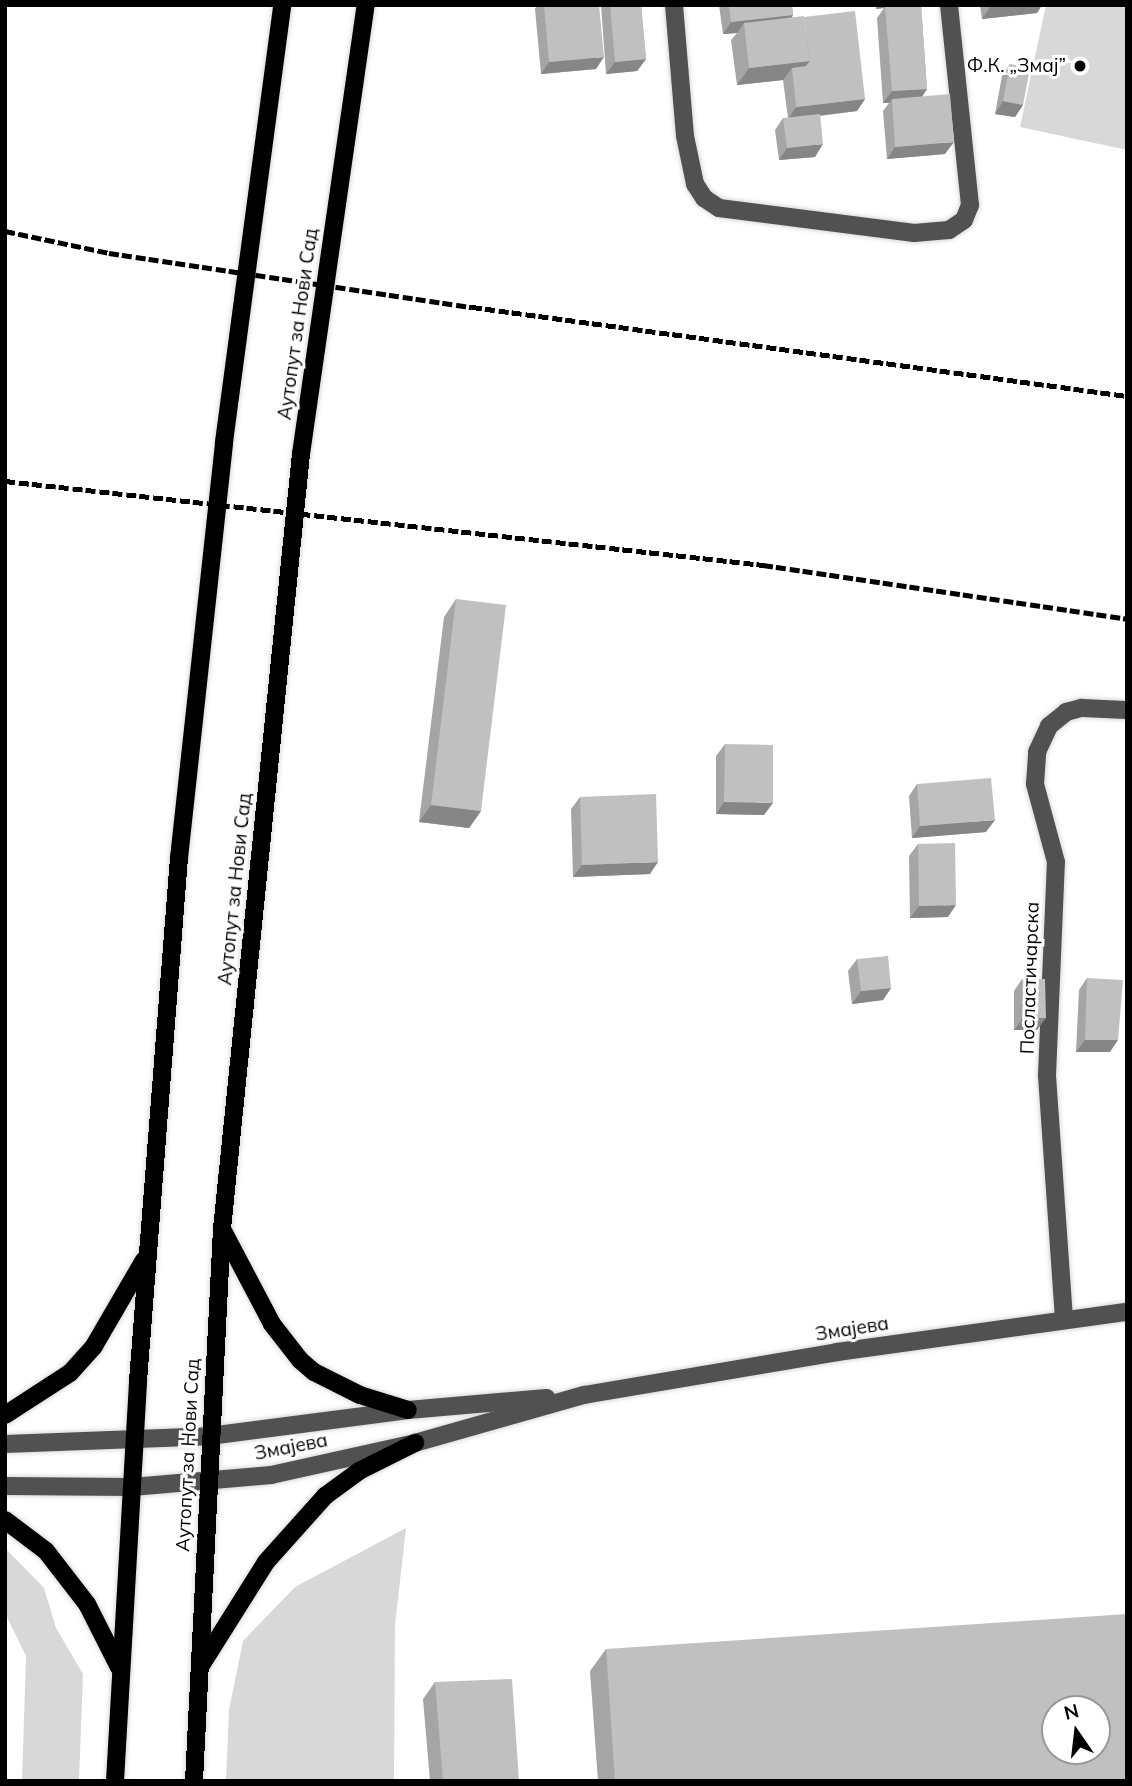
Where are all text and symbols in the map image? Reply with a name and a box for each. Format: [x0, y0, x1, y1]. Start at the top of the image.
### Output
place label: Ф.К. „Змај” [967, 55, 1066, 77]
marker: Ф.К. „Змај” [1072, 58, 1088, 74]
street label: Аутопут за Нови Сад [273, 227, 323, 421]
street label: Аутопут за Нови Сад [214, 792, 256, 986]
street label: Посластичарска [1016, 901, 1044, 1055]
street label: Змајева [814, 1312, 890, 1346]
street label: Аутопут за Нови Сад [172, 1358, 204, 1552]
street label: Змајева [252, 1429, 330, 1465]
north arrow [1041, 1695, 1111, 1765]
text: N [1062, 1698, 1081, 1725]

